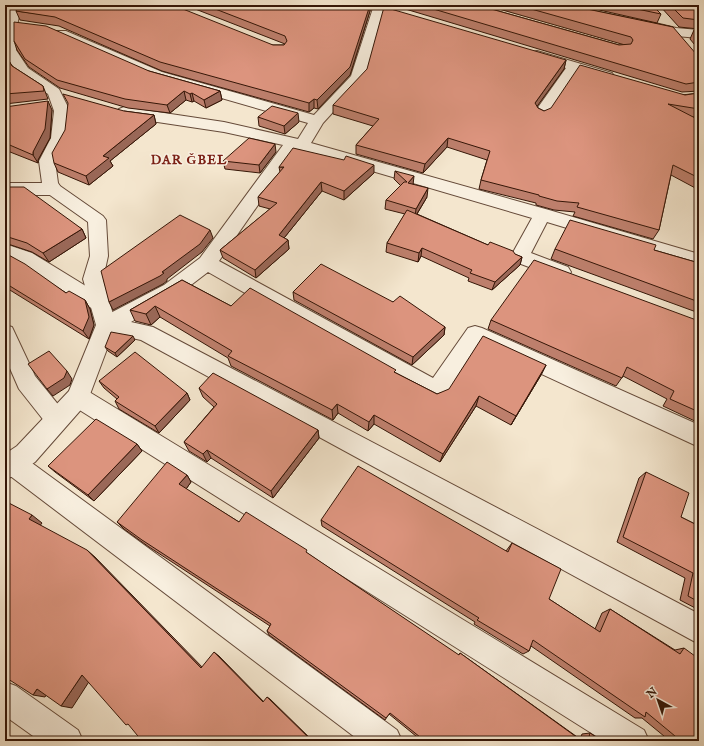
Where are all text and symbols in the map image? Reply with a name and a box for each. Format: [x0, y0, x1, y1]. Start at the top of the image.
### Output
district label: DAR ǦBEL [151, 152, 227, 169]
north arrow [638, 680, 678, 720]
text: N [643, 684, 661, 702]

